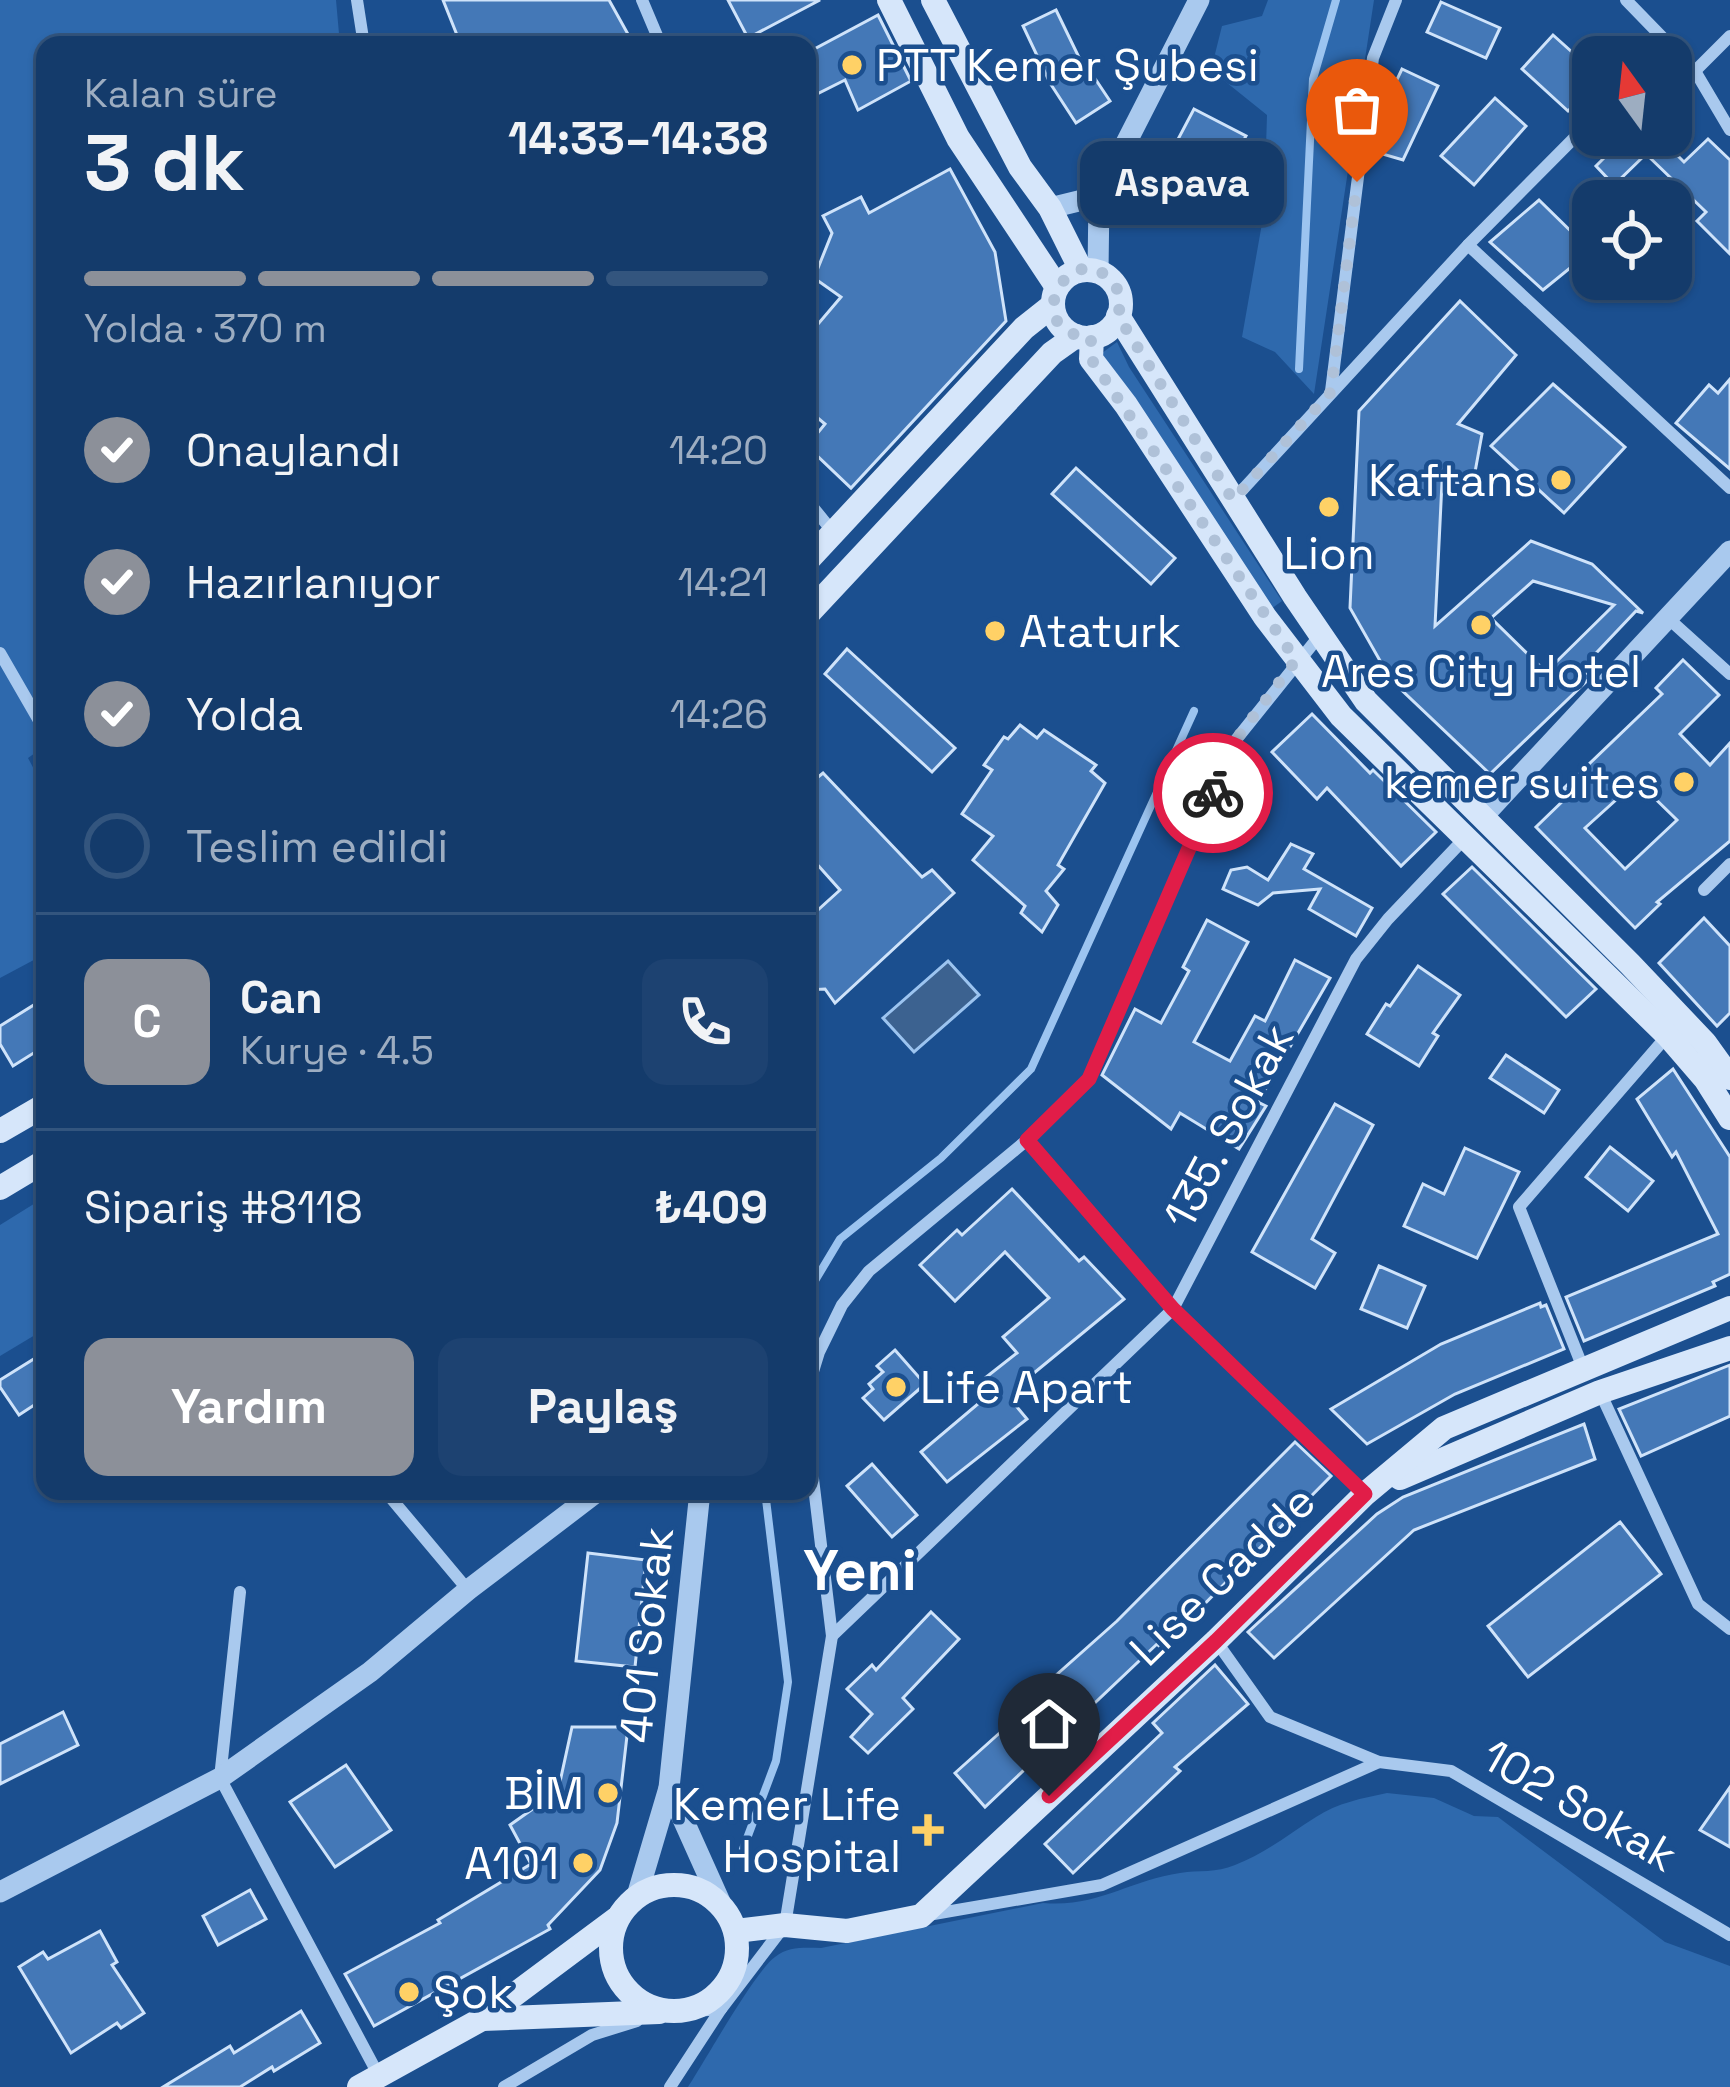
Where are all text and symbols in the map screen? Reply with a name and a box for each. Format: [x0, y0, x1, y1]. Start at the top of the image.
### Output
north arrow [1572, 36, 1692, 156]
map controls [1572, 36, 1692, 300]
place label: PTT Kemer Şubesi [876, 37, 1259, 94]
marker: PTT Kemer Şubesi [839, 52, 865, 78]
pin [1306, 59, 1408, 182]
text: Kalan süre [84, 69, 278, 118]
icon: bag [1324, 77, 1390, 143]
text: 14:33–14:38 [508, 110, 768, 167]
text: 3 dk [84, 113, 245, 213]
callout: Aspava [1081, 140, 1285, 224]
text: Aspava [1115, 158, 1249, 207]
button: locate [1572, 180, 1692, 300]
text: Yolda · 370 m [84, 304, 327, 353]
icon: check [84, 417, 150, 483]
text: Onaylandı [186, 422, 401, 479]
text: 14:20 [669, 426, 768, 475]
place label: Kaftans [1368, 452, 1537, 509]
marker: Kaftans [1548, 467, 1574, 493]
marker: Lion [1316, 494, 1342, 520]
place label: Lion [1284, 525, 1375, 582]
icon: check [84, 549, 150, 615]
text: Hazırlanıyor [186, 554, 441, 611]
text: 14:21 [678, 558, 768, 607]
place label: Ataturk [1019, 603, 1181, 660]
marker: Ares City Hotel [1468, 612, 1494, 638]
marker: Ataturk [982, 618, 1008, 644]
place label: Ares City Hotel [1321, 643, 1641, 700]
icon: check [84, 681, 150, 747]
text: Yolda [186, 686, 303, 743]
text: 14:26 [670, 690, 768, 739]
courier [1153, 733, 1273, 853]
place label: kemer suites [1384, 754, 1660, 811]
icon: bike [1180, 760, 1246, 826]
marker: kemer suites [1671, 769, 1697, 795]
text: Teslim edildi [186, 818, 448, 875]
button: phone [642, 959, 768, 1085]
text: Can [240, 969, 323, 1026]
text: C [133, 993, 161, 1050]
street label: 135. Sokak [1151, 1014, 1306, 1238]
text: Kurye · 4.5 [240, 1026, 434, 1075]
text: Sipariş #8118 [84, 1179, 363, 1236]
text: ₺409 [655, 1179, 768, 1236]
button: Yardım [84, 1338, 414, 1476]
button: Paylaş [438, 1338, 768, 1476]
place label: Life Apart [920, 1359, 1133, 1416]
marker: Life Apart [883, 1374, 909, 1400]
street label: Lise Cadde [1118, 1473, 1327, 1678]
street label: 401 Sokak [607, 1524, 686, 1746]
district label: Yeni [803, 1534, 917, 1607]
pin [998, 1673, 1100, 1796]
icon: home [1016, 1691, 1082, 1757]
street label: 102 Sokak [1472, 1727, 1687, 1884]
place label: BİM [504, 1765, 584, 1822]
place label: Kemer Life Hospital [673, 1776, 901, 1885]
marker: BİM [595, 1780, 621, 1806]
marker: Kemer Life Hospital [912, 1814, 944, 1846]
place label: A101 [464, 1835, 559, 1892]
marker: A101 [570, 1850, 596, 1876]
place label: Şok [433, 1964, 513, 2021]
marker: Şok [396, 1979, 422, 2005]

